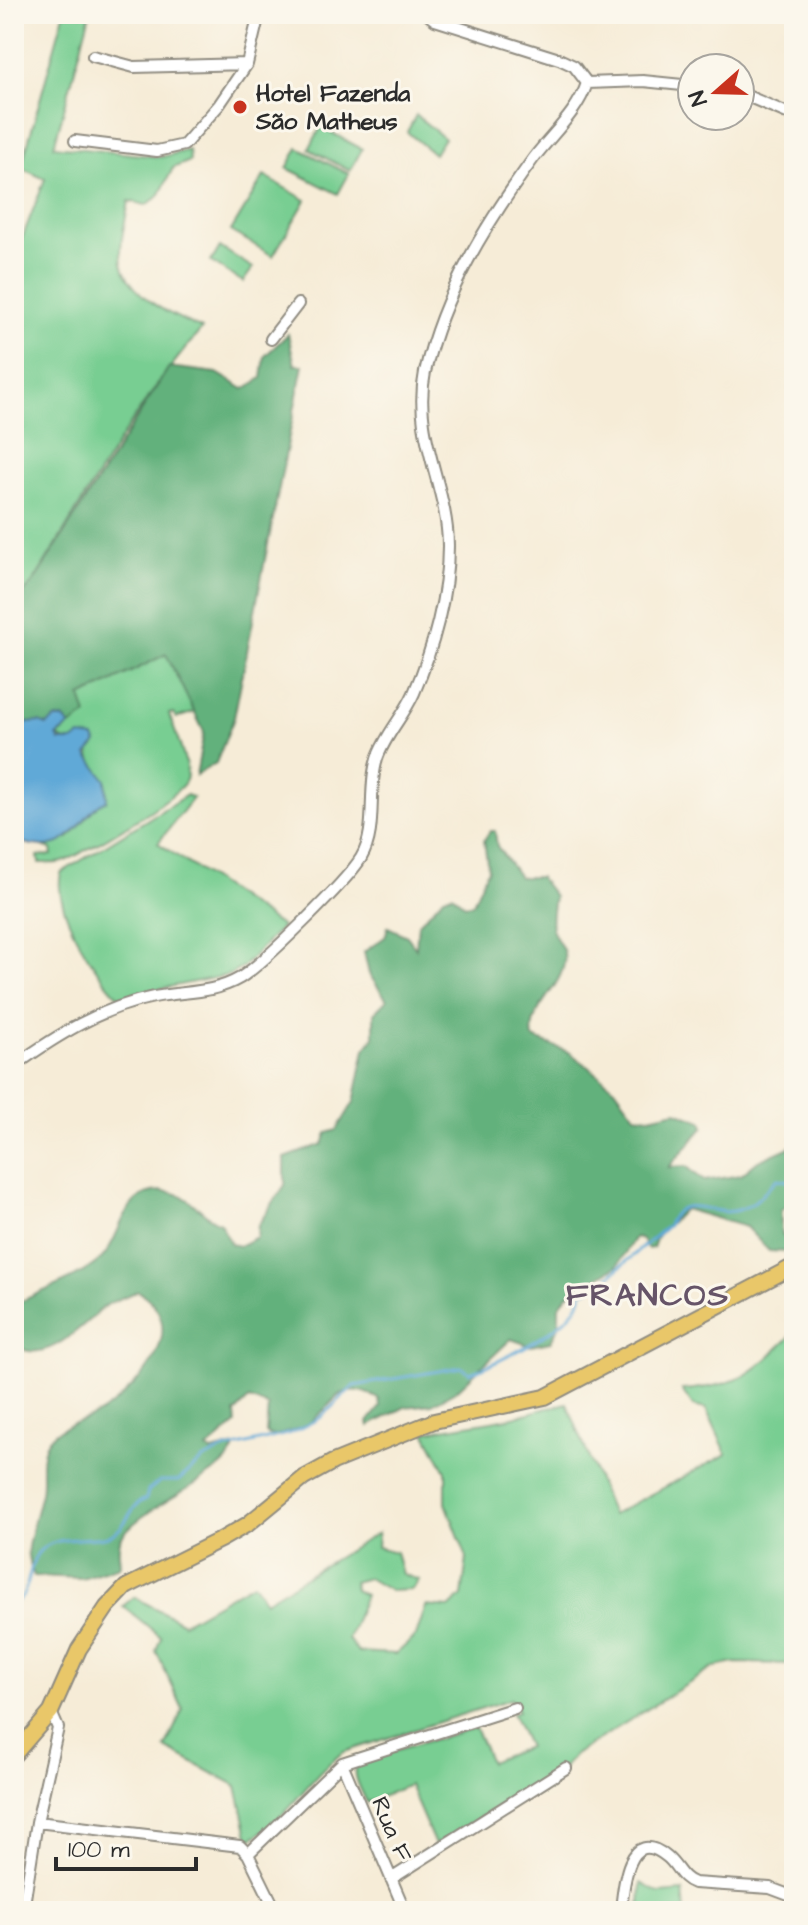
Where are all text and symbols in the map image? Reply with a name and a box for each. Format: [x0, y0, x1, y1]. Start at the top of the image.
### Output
north arrow [676, 52, 756, 132]
place label: Hotel Fazenda São Matheus [255, 77, 411, 139]
text: N [682, 86, 716, 110]
marker: Hotel Fazenda São Matheus [231, 98, 249, 116]
district label: FRANCOS [566, 1273, 730, 1318]
street label: Rua F [362, 1792, 420, 1868]
scale bar [56, 1821, 196, 1871]
text: 100 m [68, 1833, 130, 1867]

